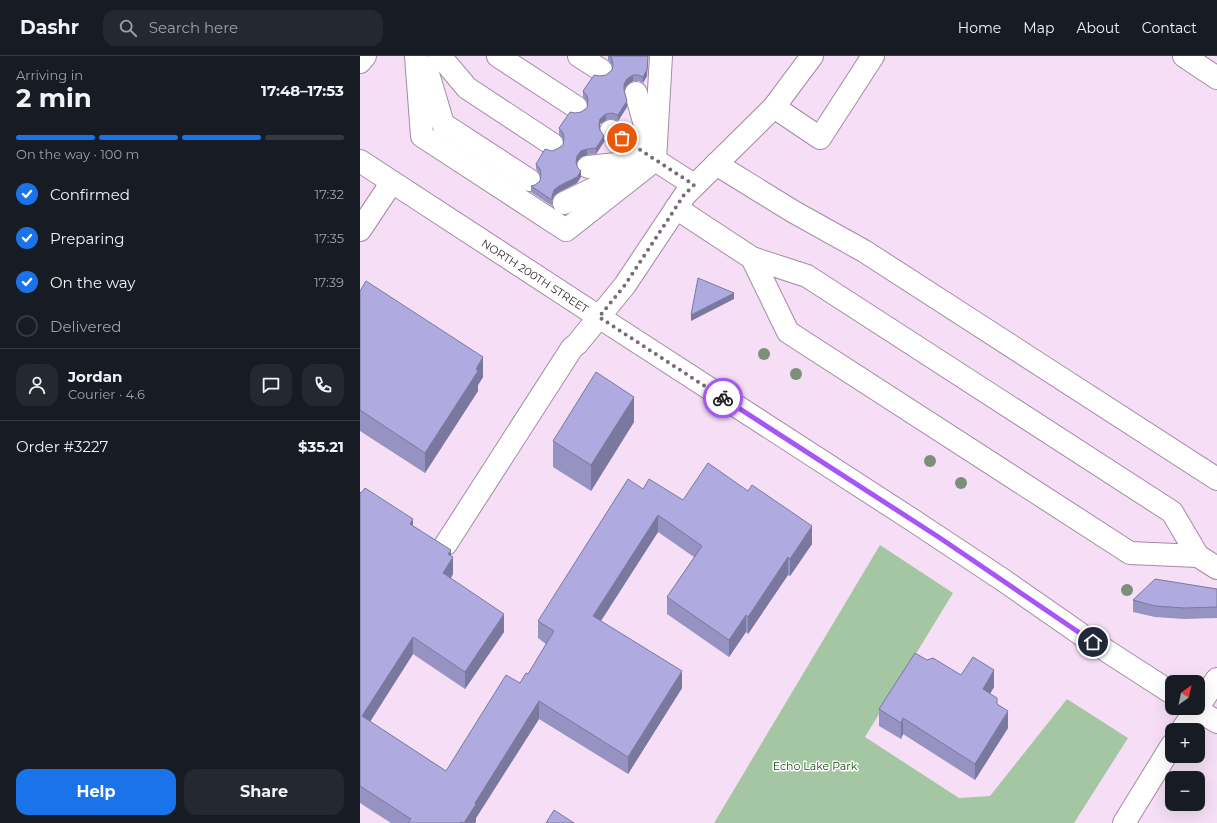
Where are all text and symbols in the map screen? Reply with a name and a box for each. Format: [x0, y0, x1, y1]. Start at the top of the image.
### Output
search box [103, 10, 383, 46]
text: Dashr [20, 16, 79, 39]
icon: search [117, 17, 139, 39]
text: Search here [149, 18, 238, 37]
text: Home [958, 19, 1001, 37]
text: Map [1023, 19, 1054, 37]
text: About [1076, 19, 1120, 37]
text: Contact [1142, 19, 1197, 37]
text: Arriving in [16, 67, 83, 83]
text: 17:48–17:53 [261, 81, 344, 100]
text: 2 min [16, 82, 92, 114]
pin [605, 121, 639, 155]
icon: bag [611, 127, 633, 149]
text: On the way · 100 m [16, 146, 139, 162]
icon: check [16, 183, 38, 205]
text: Confirmed [50, 185, 130, 204]
text: 17:32 [315, 186, 344, 202]
icon: check [16, 227, 38, 249]
text: Preparing [50, 229, 125, 248]
text: 17:35 [315, 230, 344, 246]
street label: NORTH 200TH STREET [479, 236, 592, 316]
icon: check [16, 271, 38, 293]
text: On the way [50, 273, 135, 292]
text: 17:39 [314, 274, 344, 290]
text: Delivered [50, 317, 122, 336]
button: person [16, 364, 58, 406]
button: chat [250, 364, 292, 406]
button: phone [302, 364, 344, 406]
text: Jordan [68, 367, 122, 386]
courier [703, 378, 743, 418]
text: Courier · 4.6 [68, 386, 145, 402]
icon: bike [712, 387, 734, 409]
text: Order #3227 [16, 437, 108, 456]
text: $35.21 [298, 437, 344, 456]
pin [1076, 625, 1110, 659]
icon: home [1082, 631, 1104, 653]
north arrow [1165, 675, 1205, 715]
map controls [1165, 675, 1205, 811]
button: + [1165, 723, 1205, 763]
park label: Echo Lake Park [773, 759, 858, 773]
button: Help [16, 769, 176, 815]
button: Share [184, 769, 344, 815]
button: − [1165, 771, 1205, 811]

